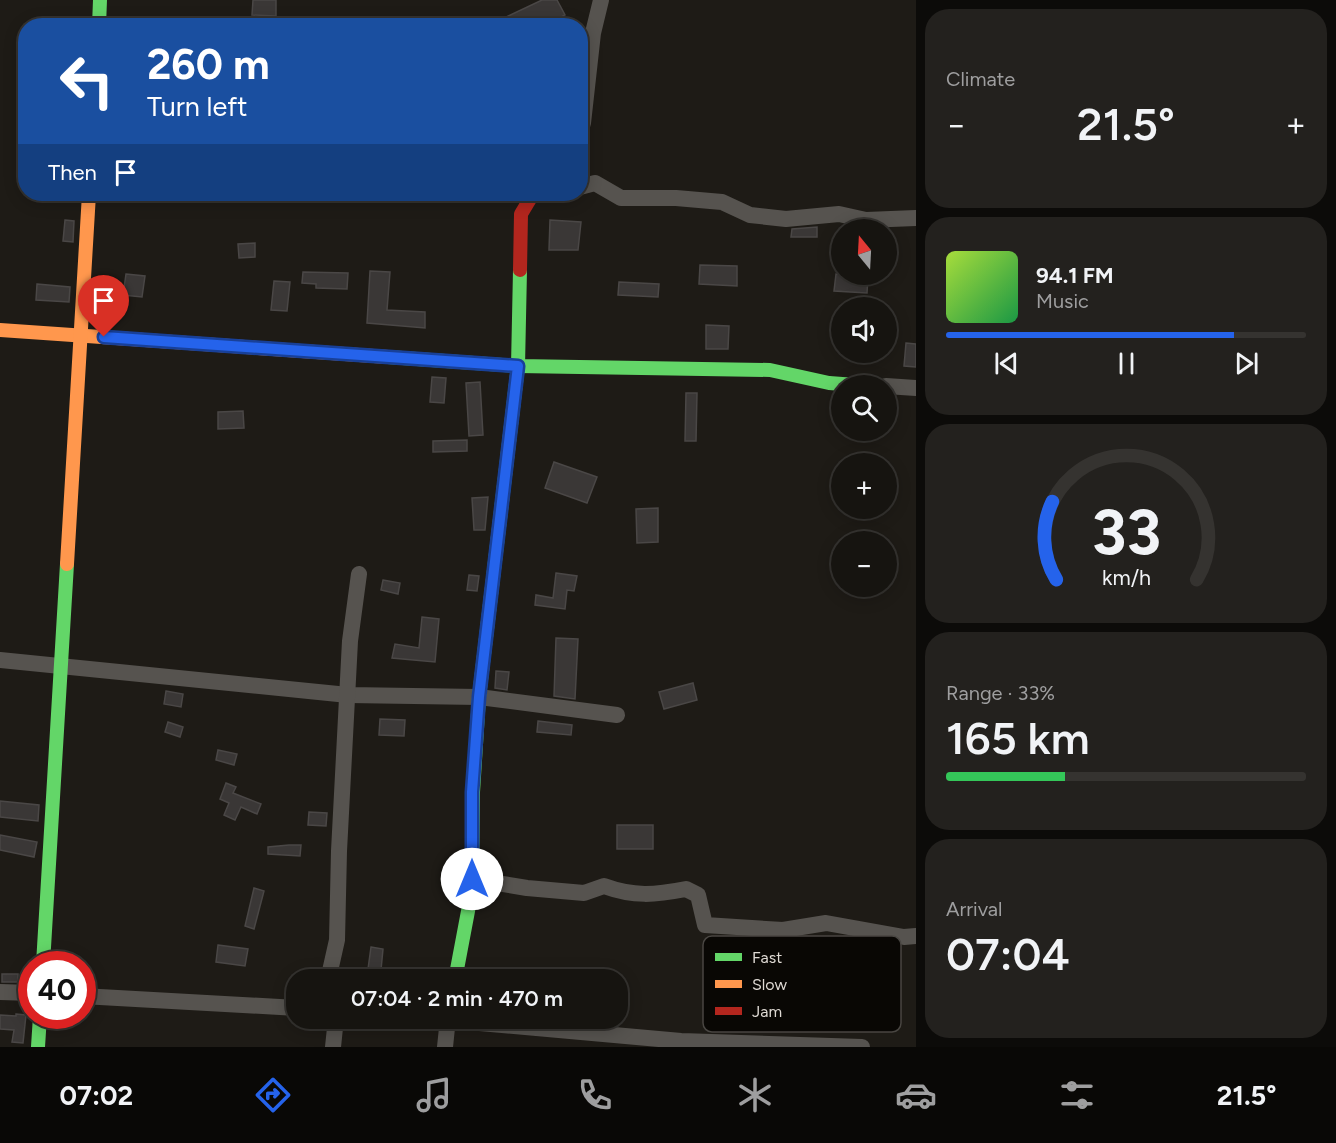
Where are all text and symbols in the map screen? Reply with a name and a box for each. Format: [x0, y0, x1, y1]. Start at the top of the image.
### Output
text: 260 m [147, 39, 270, 90]
icon: left [48, 42, 126, 120]
text: Climate [946, 67, 1015, 91]
text: Turn left [147, 90, 247, 123]
text: 21.5° [1077, 97, 1175, 151]
text: − [946, 105, 967, 144]
text: + [1285, 105, 1306, 144]
icon: arrive [109, 156, 142, 189]
text: Then [48, 159, 97, 186]
north arrow [831, 219, 897, 285]
map controls [831, 219, 897, 597]
text: 94.1 FM [1036, 262, 1114, 289]
pin [78, 275, 129, 337]
icon: arrive [87, 284, 120, 317]
text: Music [1036, 289, 1089, 313]
button: sound [831, 297, 897, 363]
icon: previous [990, 347, 1023, 380]
icon: pause [1110, 347, 1143, 380]
icon: next [1230, 347, 1263, 380]
button: search [831, 375, 897, 441]
button: + [831, 453, 897, 519]
text: 33 [1091, 496, 1161, 571]
button: − [831, 531, 897, 597]
text: km/h [1102, 566, 1150, 591]
text: Range · 33% [946, 681, 1055, 705]
text: 165 km [946, 711, 1090, 765]
position arrow [440, 847, 504, 911]
text: Arrival [946, 897, 1002, 921]
text: 07:04 [946, 927, 1070, 981]
legend [703, 936, 901, 1032]
text: Fast [752, 948, 782, 967]
speed limit sign: 40 [18, 951, 96, 1029]
text: Slow [752, 975, 787, 994]
text: 07:04 · 2 min · 470 m [351, 985, 563, 1012]
text: Jam [752, 1002, 782, 1021]
icon: directions [252, 1074, 294, 1116]
icon: music [413, 1074, 455, 1116]
icon: phone [574, 1074, 616, 1116]
icon: climate [734, 1074, 776, 1116]
icon: car [895, 1074, 937, 1116]
icon: filters [1056, 1074, 1098, 1116]
text: 07:02 [59, 1079, 133, 1112]
text: 21.5° [1217, 1079, 1276, 1112]

